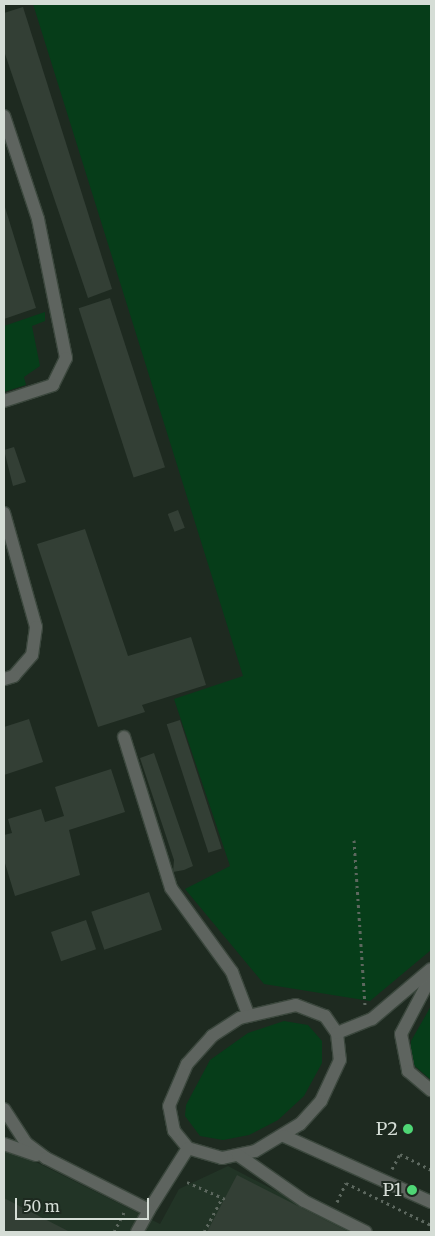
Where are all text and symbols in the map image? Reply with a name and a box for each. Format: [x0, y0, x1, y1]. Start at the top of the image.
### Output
place label: P2 [376, 1118, 398, 1140]
marker: P2 [402, 1123, 414, 1135]
place label: P1 [382, 1179, 402, 1201]
marker: P1 [406, 1184, 418, 1196]
scale bar [18, 1188, 151, 1220]
text: 50 m [23, 1197, 60, 1216]

